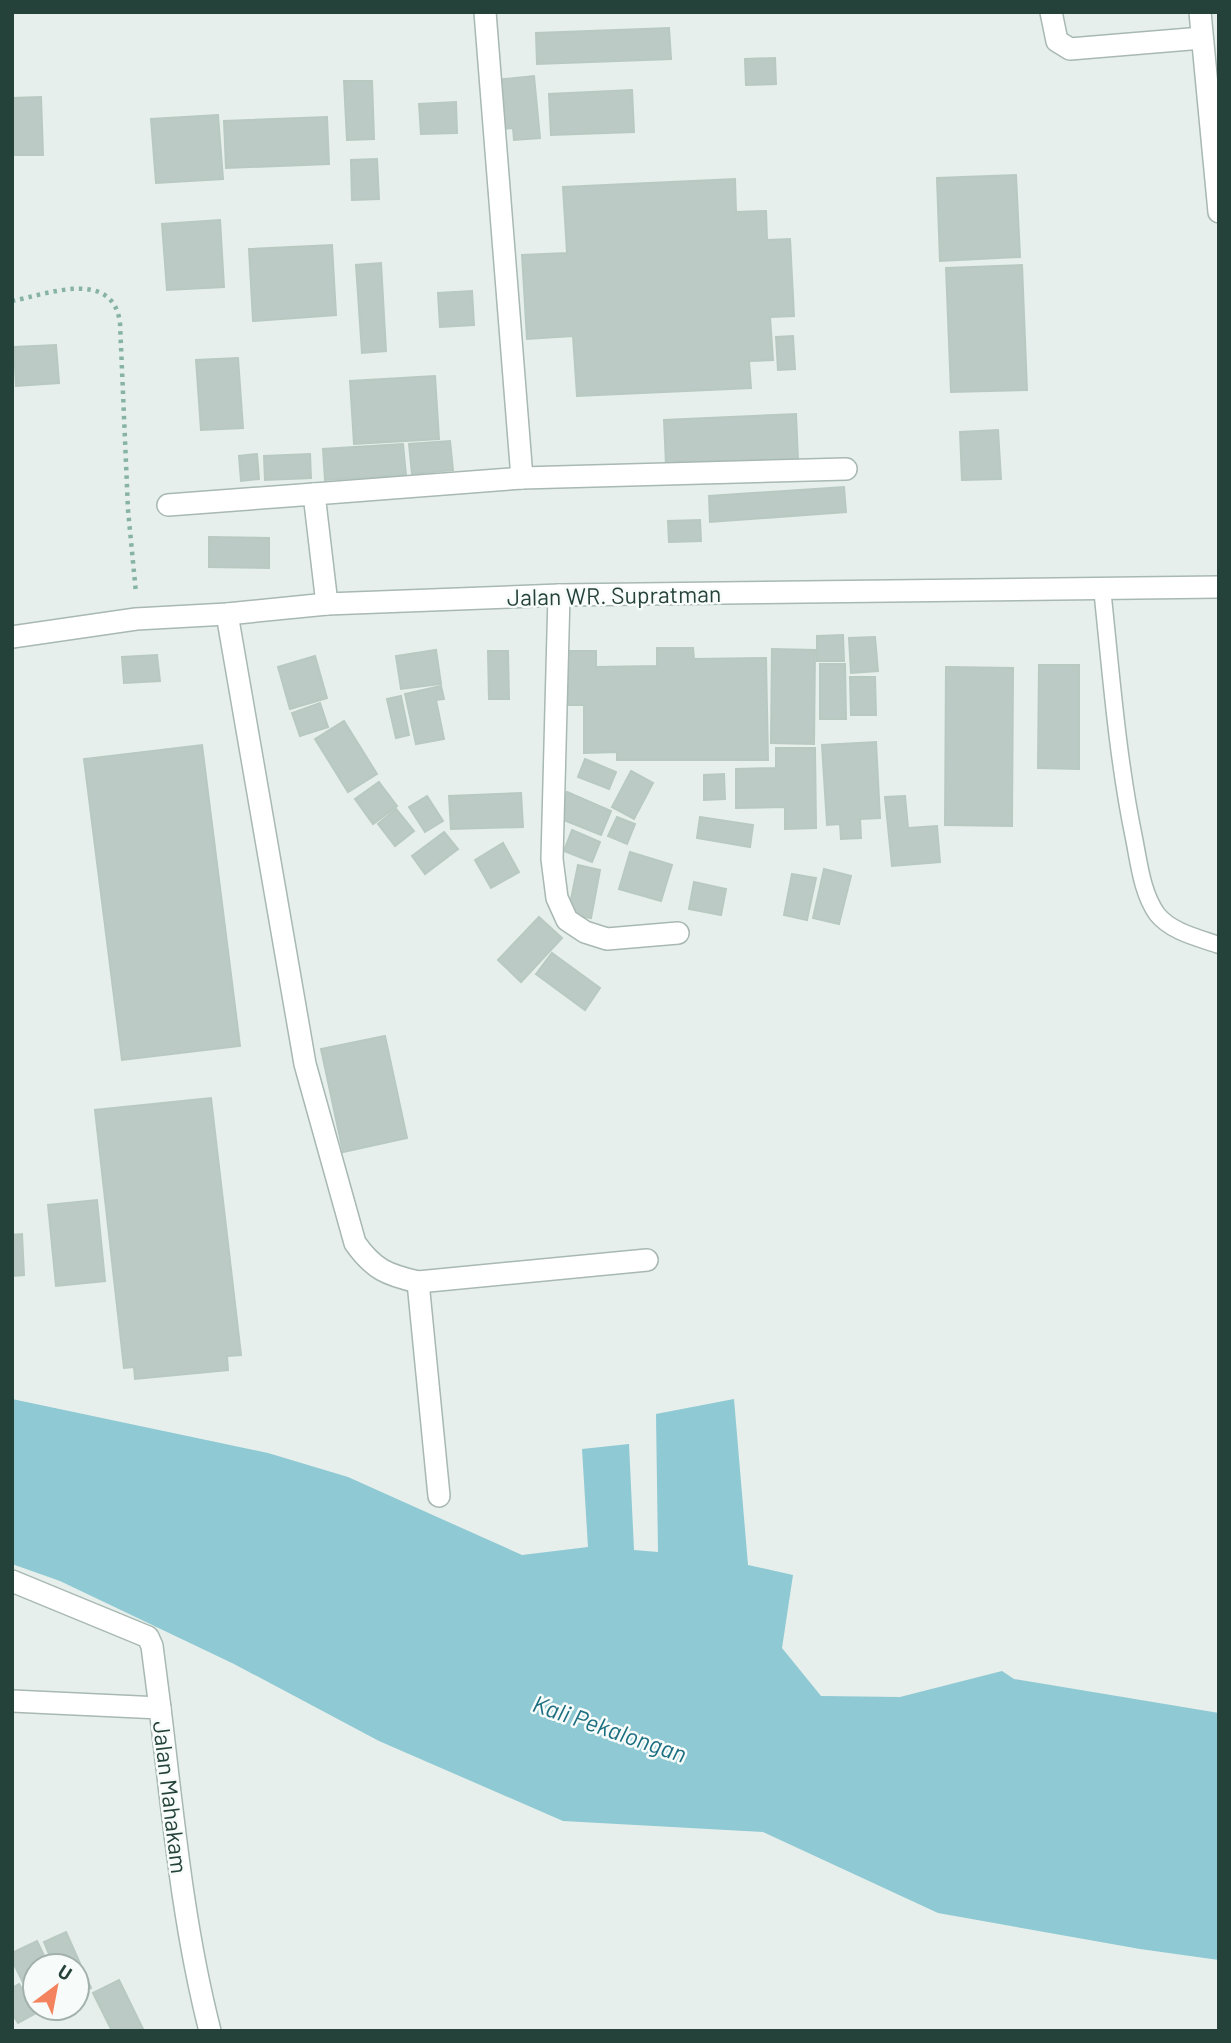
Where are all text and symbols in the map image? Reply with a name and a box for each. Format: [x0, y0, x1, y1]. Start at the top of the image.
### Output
street label: Jalan WR. Supratman [507, 579, 721, 611]
water label: Kali Pekalongan [529, 1688, 691, 1768]
street label: Jalan Mahakam [148, 1719, 194, 1875]
north arrow [21, 1952, 91, 2022]
text: U [54, 1959, 76, 1985]

